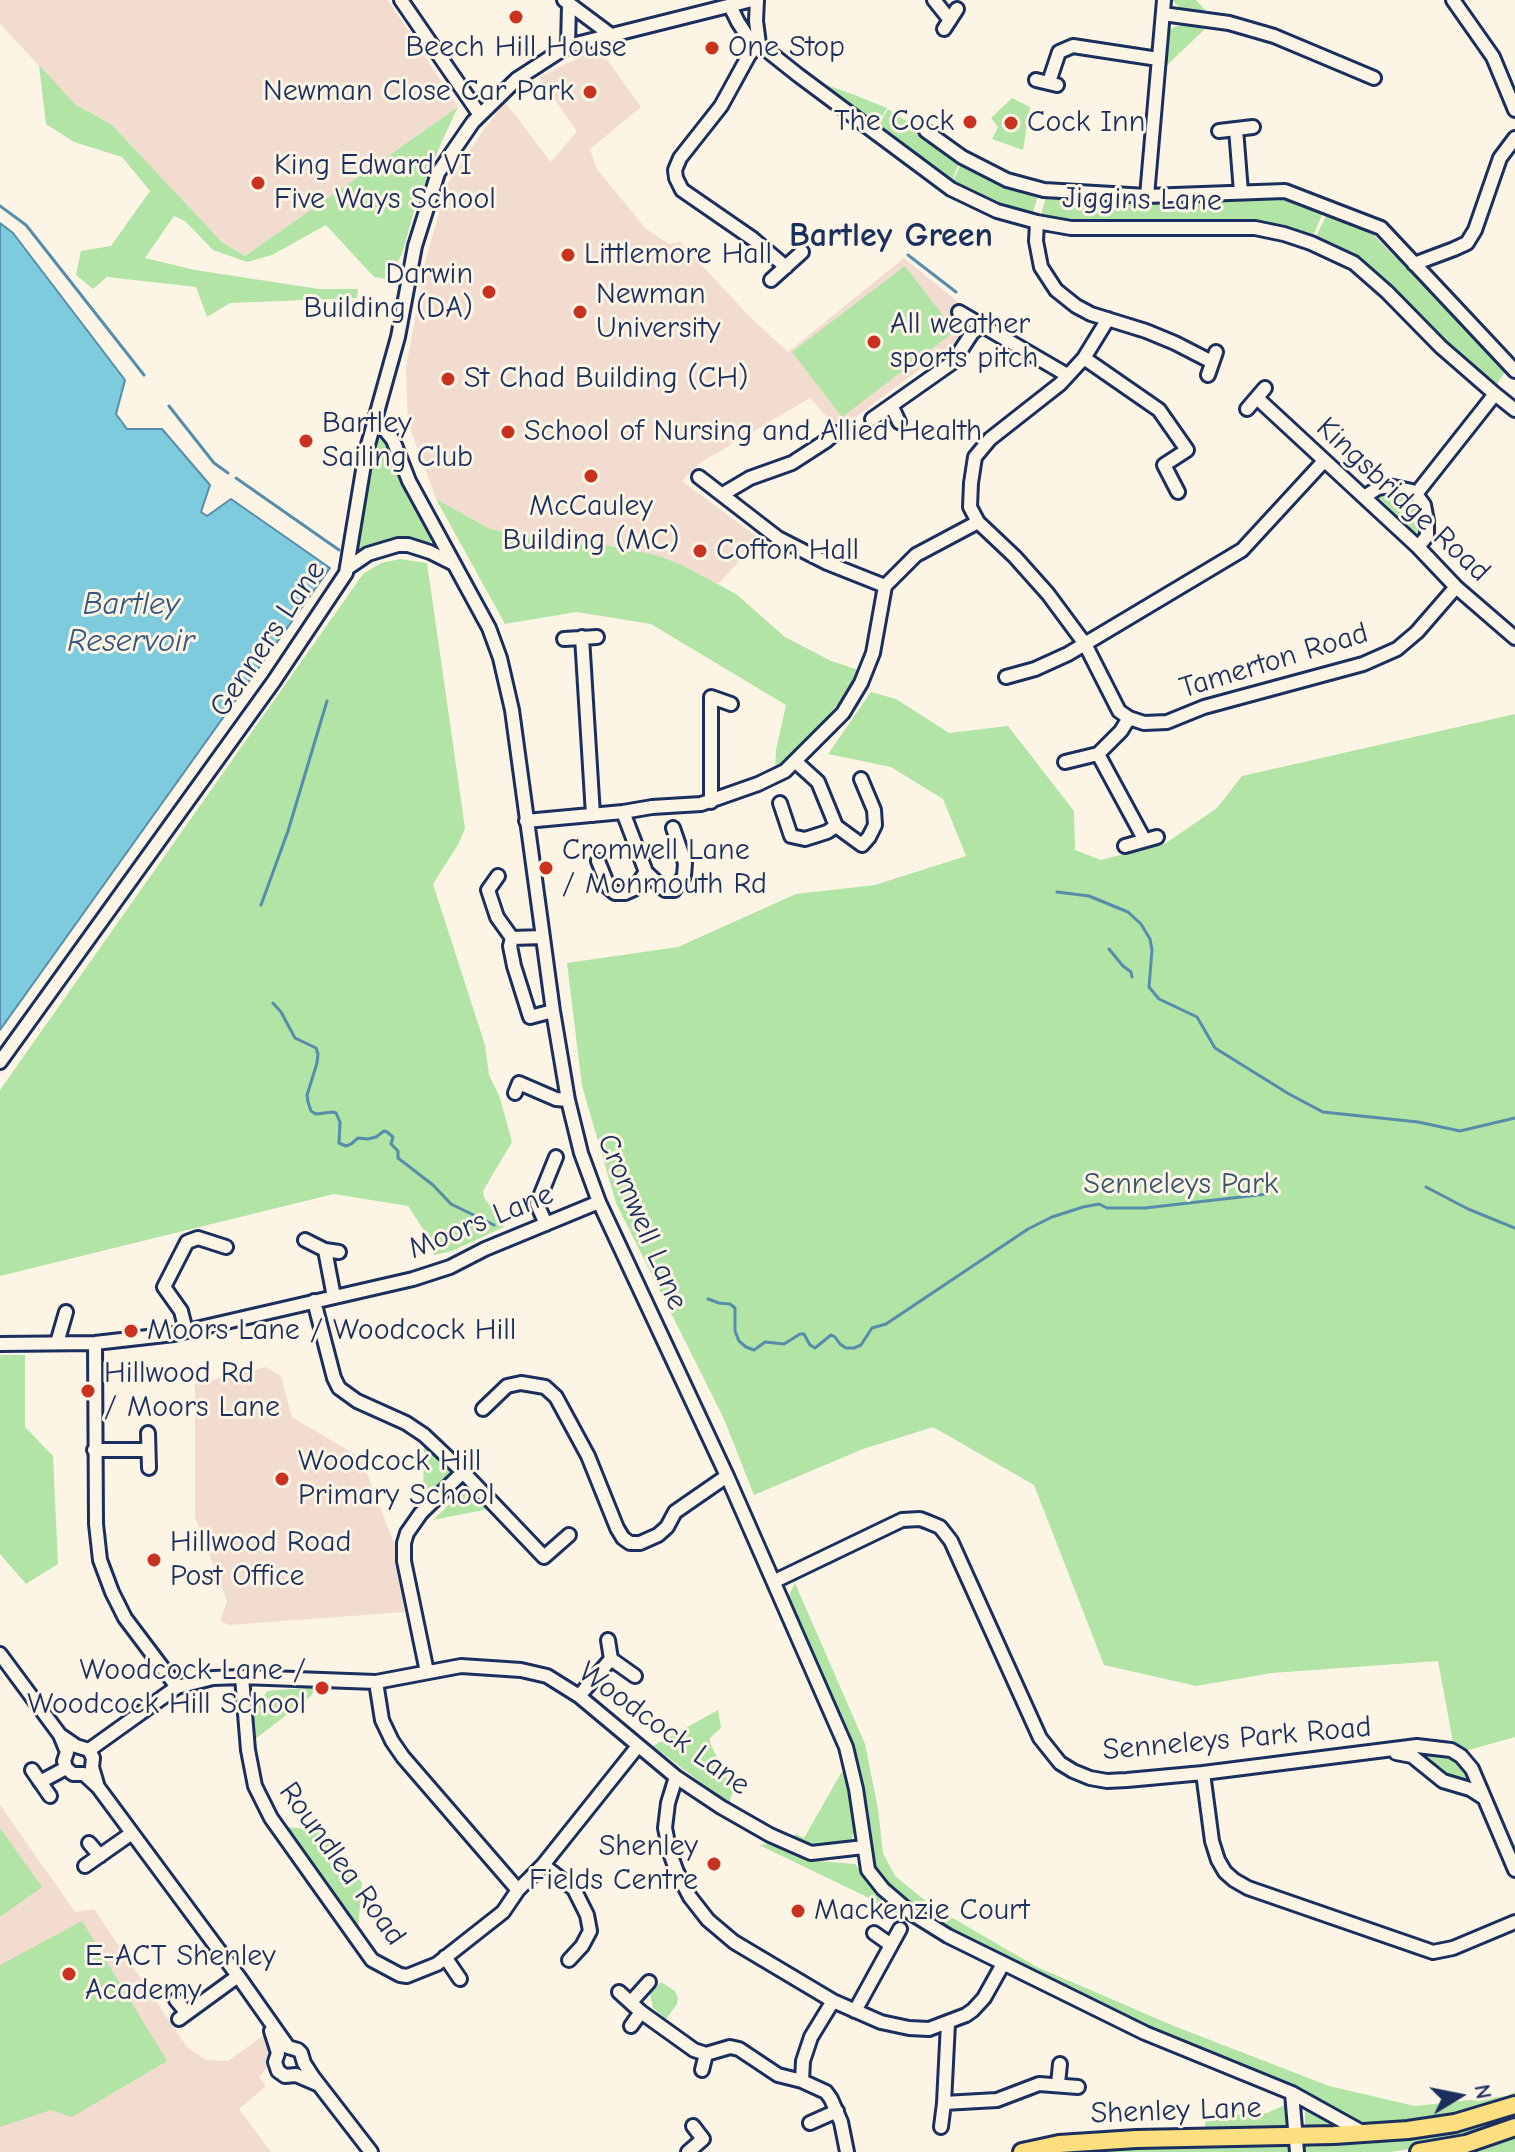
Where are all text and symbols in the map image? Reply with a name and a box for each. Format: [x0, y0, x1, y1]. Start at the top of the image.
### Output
marker: Beech Hill House [507, 8, 525, 26]
place label: Beech Hill House [405, 30, 627, 66]
place label: One Stop [728, 30, 845, 66]
marker: One Stop [703, 39, 721, 57]
place label: Newman Close Car Park [263, 74, 574, 110]
marker: Newman Close Car Park [581, 83, 599, 101]
place label: The Cock [834, 104, 954, 140]
place label: Cock Inn [1027, 105, 1145, 141]
marker: The Cock [961, 113, 979, 131]
marker: Cock Inn [1002, 114, 1020, 132]
place label: King Edward VI Five Ways School [274, 148, 496, 218]
marker: King Edward VI Five Ways School [249, 174, 267, 192]
street label: Jiggins Lane [1062, 181, 1222, 219]
district label: Bartley Green [789, 216, 993, 256]
place label: Littlemore Hall [584, 237, 772, 273]
marker: Littlemore Hall [559, 246, 577, 264]
place label: Darwin Building (DA) [303, 257, 473, 328]
place label: Newman University [596, 277, 720, 348]
marker: Darwin Building (DA) [480, 283, 498, 301]
marker: Newman University [571, 303, 589, 321]
place label: All weather sports pitch [890, 307, 1038, 378]
marker: All weather sports pitch [865, 333, 883, 351]
place label: St Chad Building (CH) [464, 361, 748, 397]
marker: St Chad Building (CH) [439, 370, 457, 388]
place label: Bartley Sailing Club [322, 406, 473, 476]
street label: Kingsbridge Road [1308, 410, 1498, 590]
place label: School of Nursing and Allied Health [524, 414, 982, 450]
marker: School of Nursing and Allied Health [499, 423, 517, 441]
marker: Bartley Sailing Club [297, 432, 315, 450]
marker: McCauley Building (MC) [582, 467, 600, 485]
place label: McCauley Building (MC) [503, 489, 679, 560]
place label: Cofton Hall [716, 533, 859, 569]
marker: Cofton Hall [691, 542, 709, 560]
street label: Genners Lane [203, 554, 333, 724]
water label: Bartley Reservoir [67, 586, 195, 661]
street label: Tamerton Road [1175, 615, 1373, 707]
place label: Cromwell Lane / Monmouth Rd [562, 833, 767, 904]
marker: Cromwell Lane / Monmouth Rd [537, 859, 555, 877]
street label: Cromwell Lane [589, 1129, 695, 1315]
park label: Senneleys Park [1084, 1167, 1278, 1203]
street label: Moors Lane [403, 1177, 559, 1267]
place label: Moors Lane / Woodcock Hill [147, 1313, 516, 1349]
marker: Moors Lane / Woodcock Hill [122, 1322, 140, 1340]
place label: Hillwood Rd / Moors Lane [104, 1356, 280, 1426]
marker: Hillwood Rd / Moors Lane [79, 1382, 97, 1400]
place label: Woodcock Hill Primary School [298, 1444, 495, 1514]
marker: Woodcock Hill Primary School [273, 1470, 291, 1488]
place label: Hillwood Road Post Office [170, 1525, 351, 1596]
marker: Hillwood Road Post Office [145, 1551, 163, 1569]
place label: Woodcock Lane / Woodcock Hill School [27, 1653, 306, 1724]
street label: Woodcock Lane [571, 1655, 757, 1803]
marker: Woodcock Lane / Woodcock Hill School [313, 1679, 331, 1697]
street label: Senneleys Park Road [1101, 1709, 1373, 1769]
street label: Roundlea Road [271, 1775, 413, 1953]
place label: Shenley Fields Centre [529, 1829, 698, 1900]
marker: Shenley Fields Centre [705, 1855, 723, 1873]
place label: Mackenzie Court [814, 1893, 1030, 1929]
marker: Mackenzie Court [789, 1902, 807, 1920]
place label: E-ACT Shenley Academy [85, 1939, 276, 2010]
marker: E-ACT Shenley Academy [60, 1965, 78, 1983]
north arrow [1419, 2056, 1499, 2136]
text: N [1469, 2082, 1497, 2101]
street label: Shenley Lane [1090, 2090, 1262, 2132]

